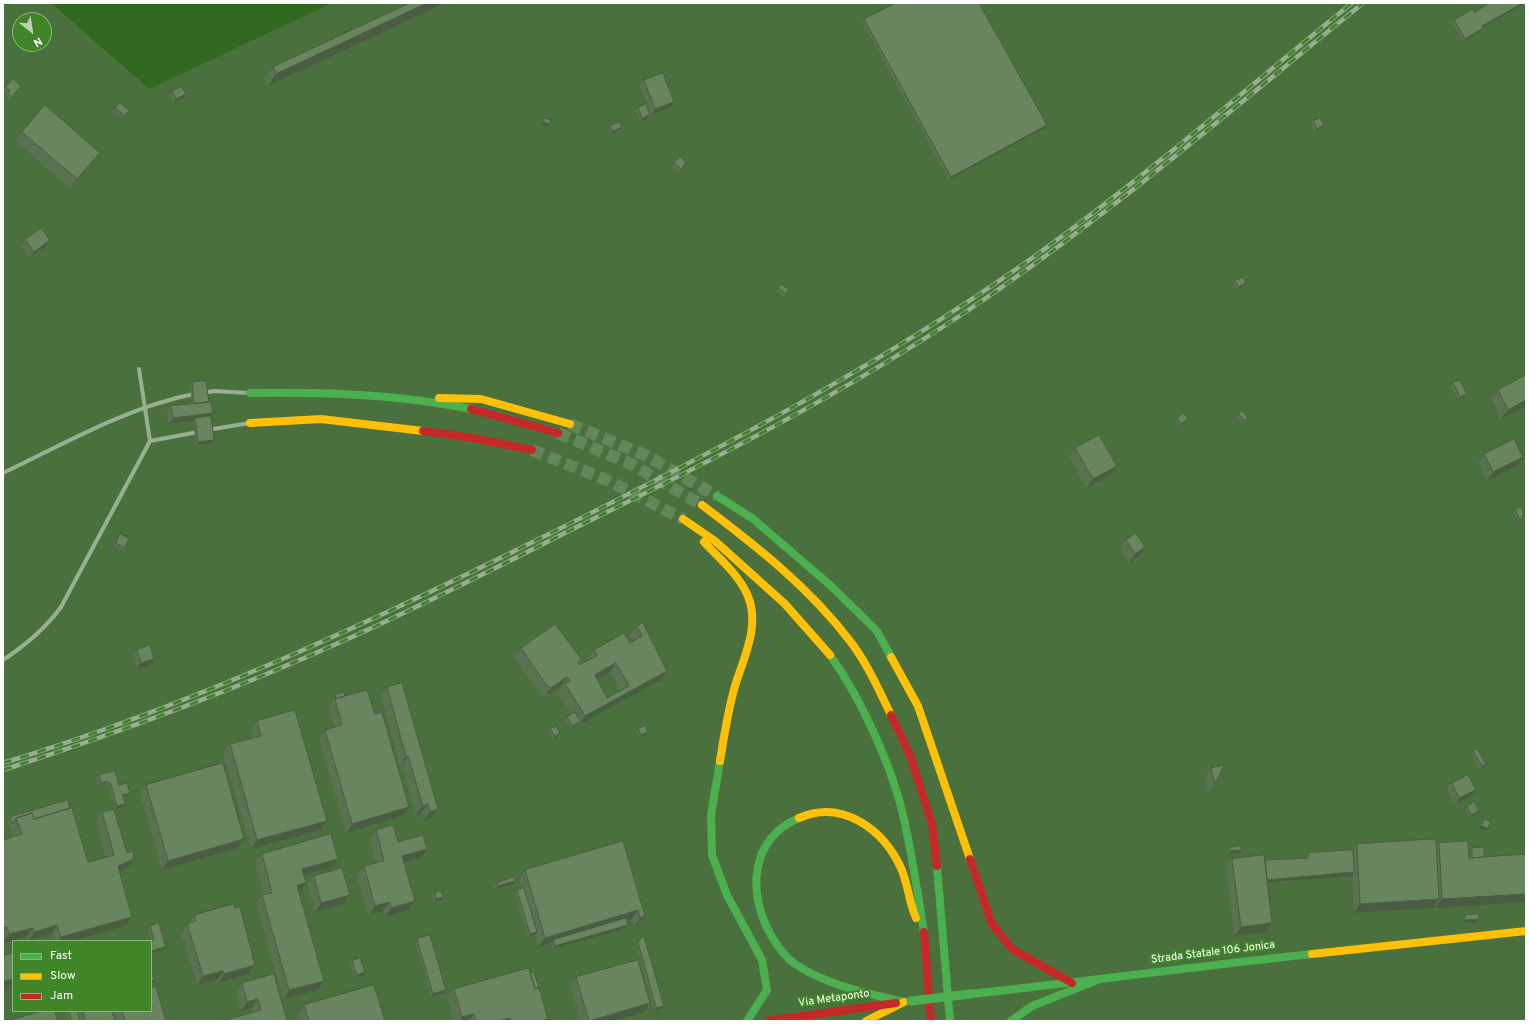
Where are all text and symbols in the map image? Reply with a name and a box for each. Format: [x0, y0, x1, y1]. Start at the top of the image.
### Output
north arrow [12, 12, 52, 52]
text: N [31, 33, 44, 50]
street label: Strada Statale 106 Jonica [1150, 939, 1276, 967]
legend [12, 940, 152, 1012]
text: Fast [50, 948, 72, 964]
text: Slow [50, 968, 76, 984]
street label: Via Metaponto [798, 987, 870, 1011]
text: Jam [50, 988, 73, 1004]

